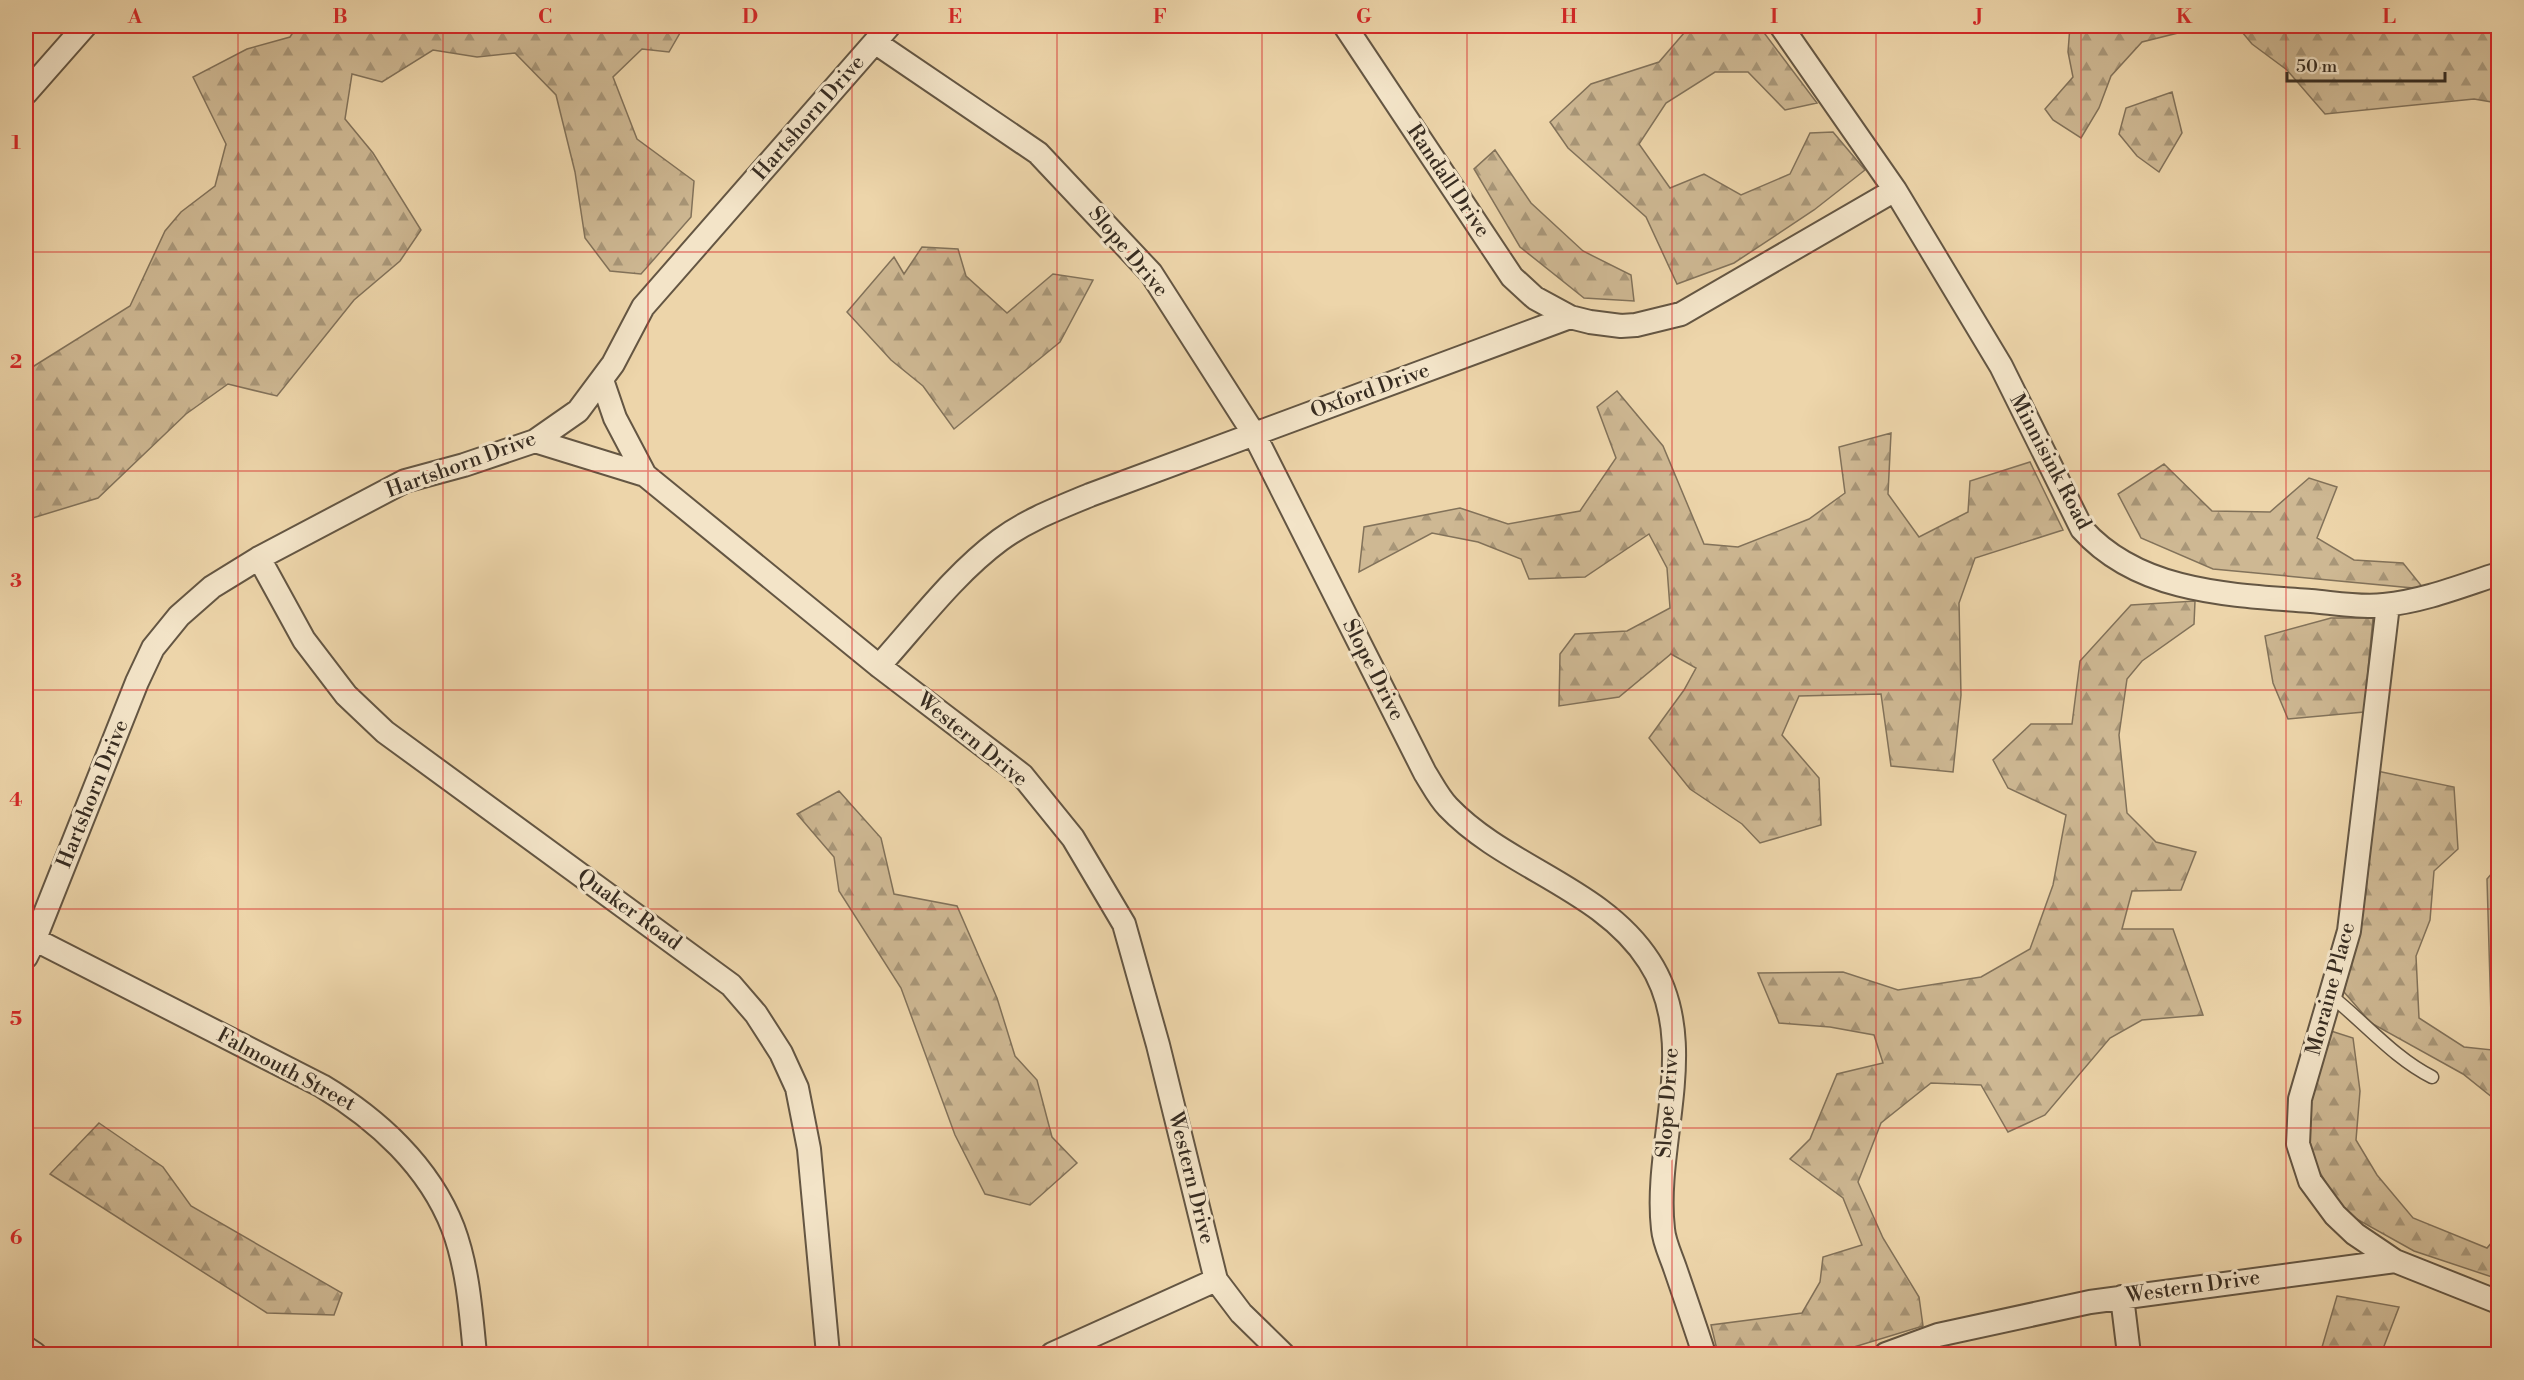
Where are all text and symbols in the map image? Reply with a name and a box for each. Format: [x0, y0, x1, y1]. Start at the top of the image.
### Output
text: A [127, 5, 143, 30]
text: B [332, 5, 348, 30]
text: C [538, 5, 552, 30]
text: D [742, 5, 758, 30]
text: E [948, 5, 962, 30]
text: F [1153, 5, 1167, 30]
text: G [1356, 5, 1372, 30]
text: H [1561, 5, 1578, 30]
text: I [1770, 5, 1778, 30]
text: J [1972, 5, 1983, 30]
text: K [2176, 5, 2193, 30]
text: L [2382, 5, 2396, 30]
scale bar [2287, 45, 2444, 83]
street label: Hartshorn Drive [747, 50, 871, 186]
text: 50 m [2296, 55, 2338, 78]
street label: Randall Drive [1401, 119, 1495, 243]
text: 1 [11, 131, 21, 156]
street label: Slope Drive [1082, 201, 1174, 303]
text: 2 [10, 350, 22, 375]
street label: Oxford Drive [1307, 357, 1433, 425]
street label: Minnisink Road [2003, 390, 2097, 534]
street label: Hartshorn Drive [382, 426, 540, 504]
text: 3 [10, 569, 22, 594]
street label: Slope Drive [1336, 615, 1410, 725]
street label: Western Drive [910, 687, 1033, 793]
street label: Hartshorn Drive [51, 716, 135, 872]
text: 4 [9, 788, 23, 813]
street label: Quaker Road [572, 863, 686, 957]
street label: Moraine Place [2301, 920, 2361, 1058]
text: 5 [10, 1007, 22, 1032]
street label: Falmouth Street [212, 1023, 360, 1118]
street label: Slope Drive [1651, 1047, 1685, 1159]
street label: Western Drive [1162, 1108, 1220, 1247]
text: 6 [10, 1226, 23, 1251]
street label: Western Drive [2123, 1265, 2262, 1309]

